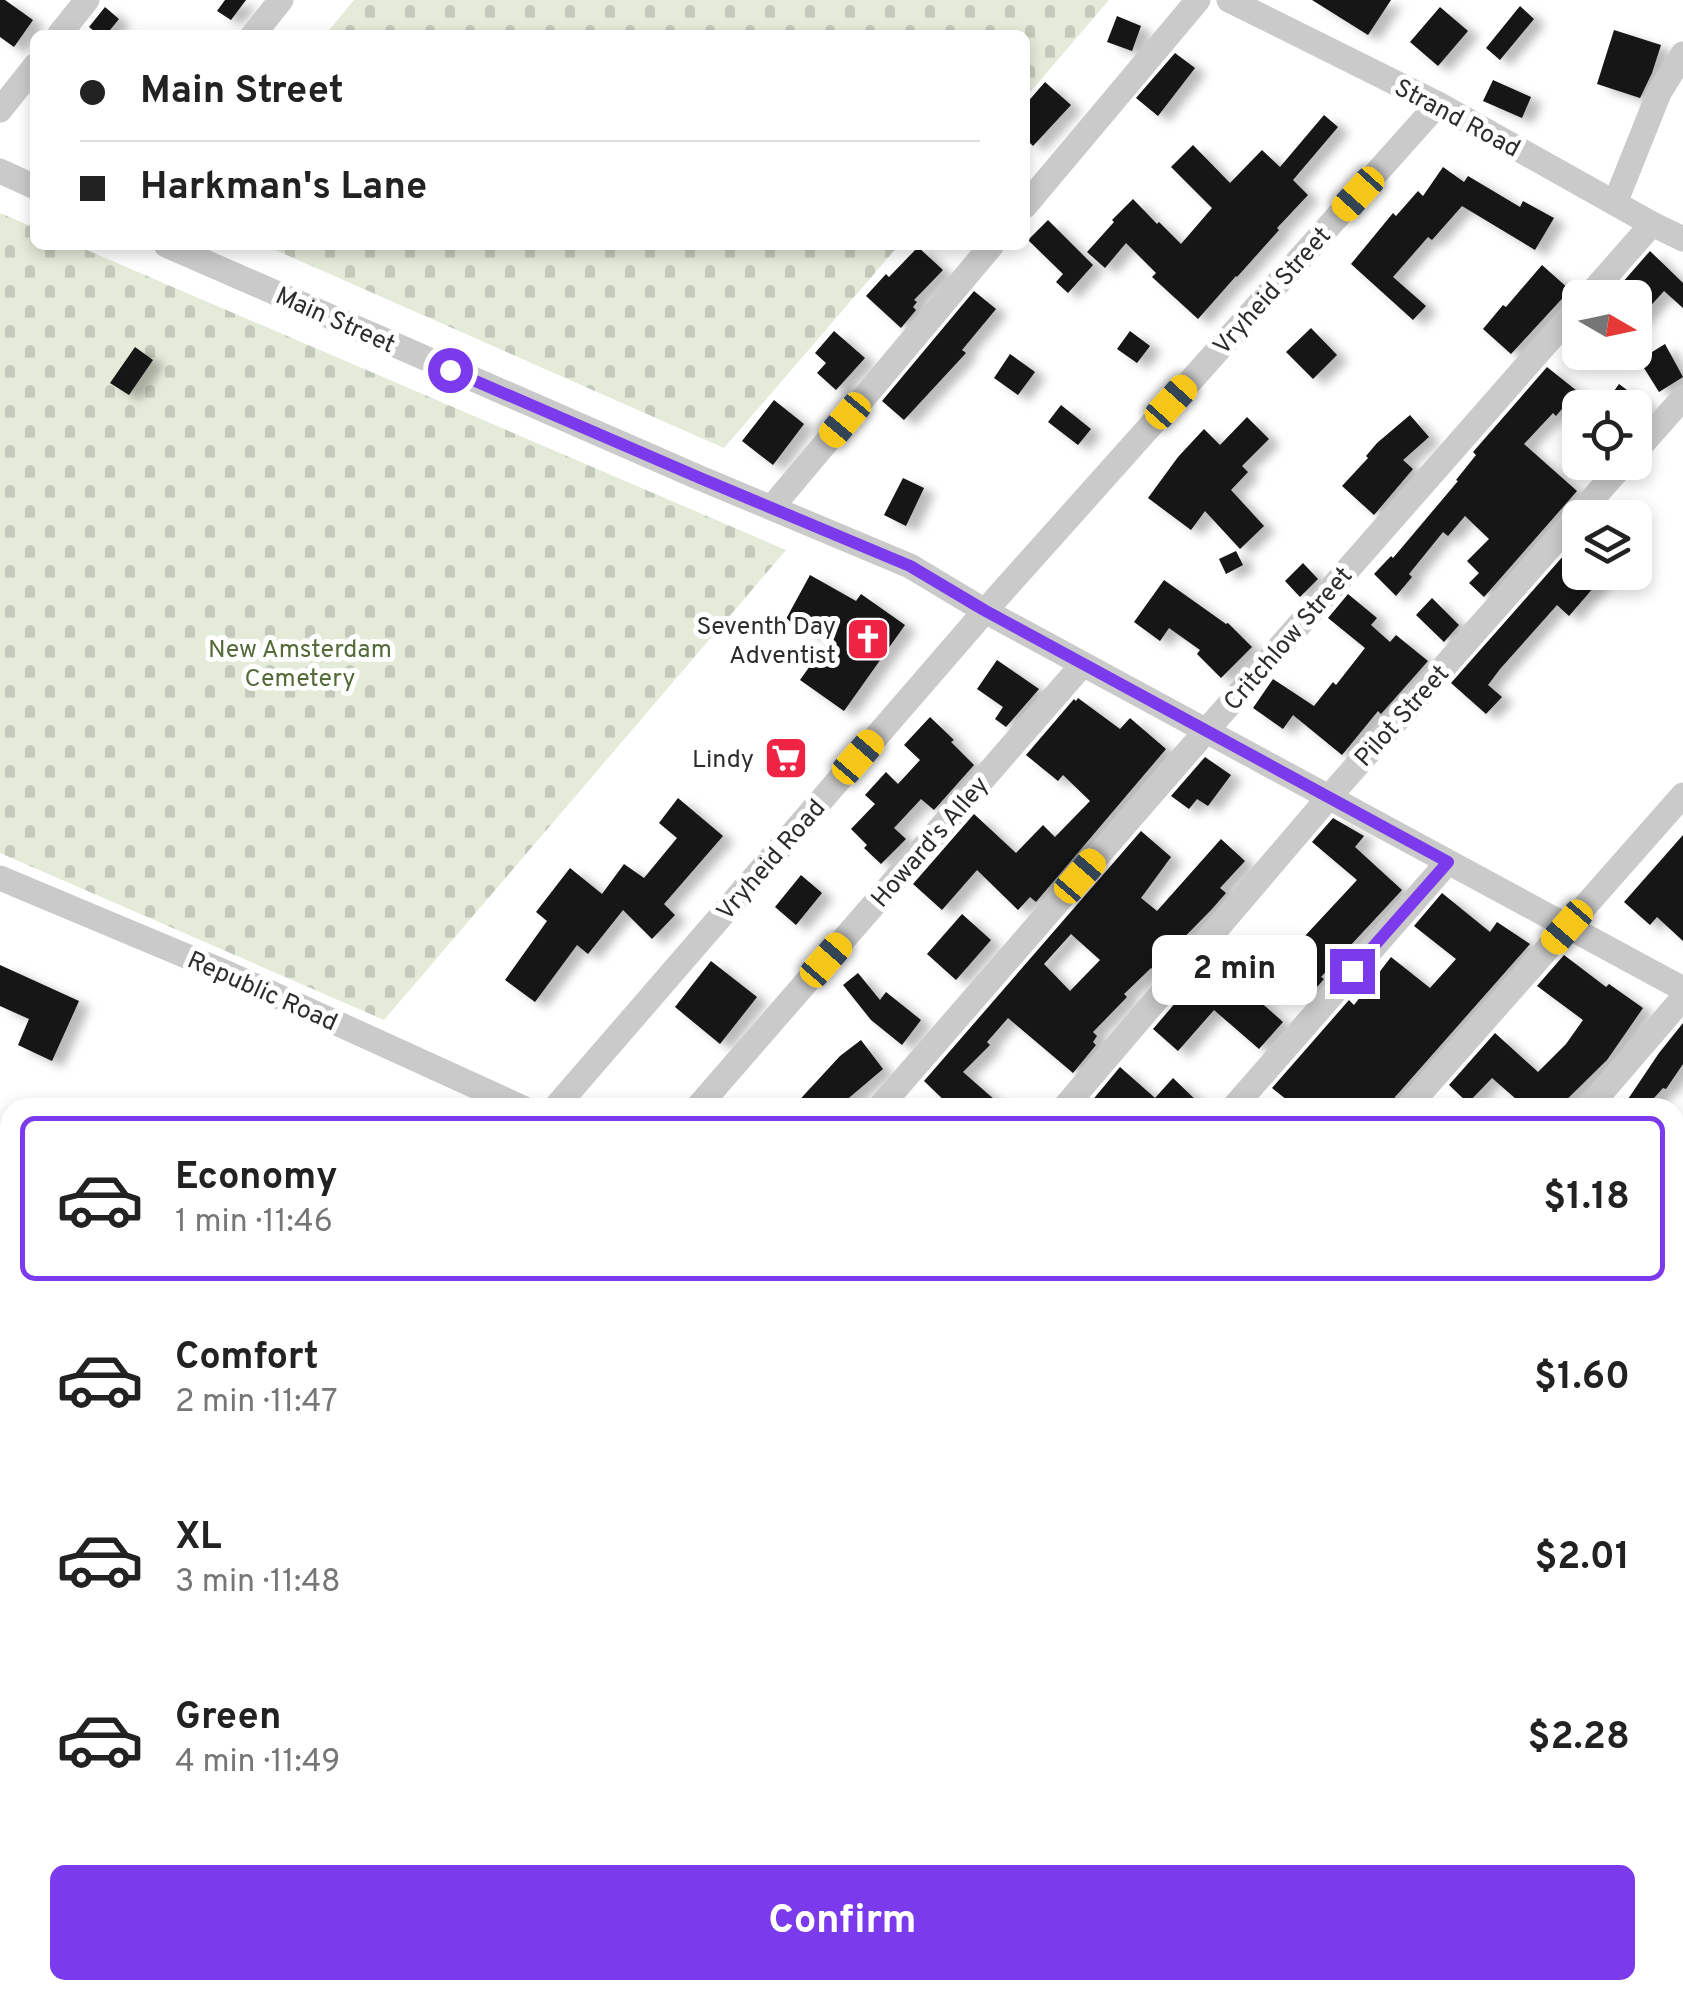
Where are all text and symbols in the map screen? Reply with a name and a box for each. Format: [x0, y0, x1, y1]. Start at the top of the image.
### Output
text: Main Street [140, 68, 344, 117]
street label: Strand Road [1388, 73, 1525, 166]
car [1327, 162, 1389, 226]
text: Harkman's Lane [140, 164, 427, 213]
street label: Vryheid Street [1207, 221, 1339, 363]
north arrow [1562, 280, 1652, 370]
map controls [1562, 280, 1652, 590]
street label: Main Street [270, 281, 400, 362]
route start [428, 348, 473, 393]
car [1140, 370, 1202, 434]
car [814, 387, 876, 453]
button: locate [1562, 390, 1652, 480]
button: layers [1562, 500, 1652, 590]
street label: Critchlow Street [1218, 561, 1361, 719]
place label: Seventh Day Adventist [697, 612, 836, 673]
church icon: Seventh Day Adventist [845, 616, 891, 662]
park label: New Amsterdam Cemetery [208, 635, 392, 696]
street label: Pilot Street [1349, 659, 1457, 775]
car [827, 725, 889, 789]
supermarket icon: Lindy [763, 735, 809, 781]
place label: Lindy [692, 745, 754, 777]
street label: Howard's Alley [865, 771, 997, 915]
street label: Vryheid Road [711, 794, 834, 928]
car [1049, 844, 1111, 908]
car [1536, 895, 1598, 959]
car [795, 928, 857, 992]
callout: 2 min [1152, 936, 1317, 1006]
street label: Republic Road [182, 945, 342, 1040]
route end [1330, 949, 1375, 994]
text: 2 min [1193, 950, 1276, 990]
icon: car [55, 1154, 145, 1244]
text: Economy [175, 1154, 337, 1203]
text: $1.18 [1543, 1174, 1630, 1223]
text: 1 min · 11:46 [175, 1203, 333, 1243]
icon: car [55, 1334, 145, 1424]
text: Comfort [175, 1334, 319, 1383]
text: $1.60 [1534, 1354, 1630, 1403]
text: 2 min · 11:47 [175, 1383, 338, 1423]
icon: car [55, 1514, 145, 1604]
text: XL [175, 1514, 222, 1563]
text: $2.01 [1534, 1534, 1630, 1583]
text: 3 min · 11:48 [175, 1563, 341, 1603]
icon: car [55, 1694, 145, 1784]
text: Green [175, 1694, 281, 1743]
text: $2.28 [1527, 1714, 1630, 1763]
text: 4 min · 11:49 [175, 1743, 340, 1783]
button: Confirm [50, 1865, 1635, 1980]

